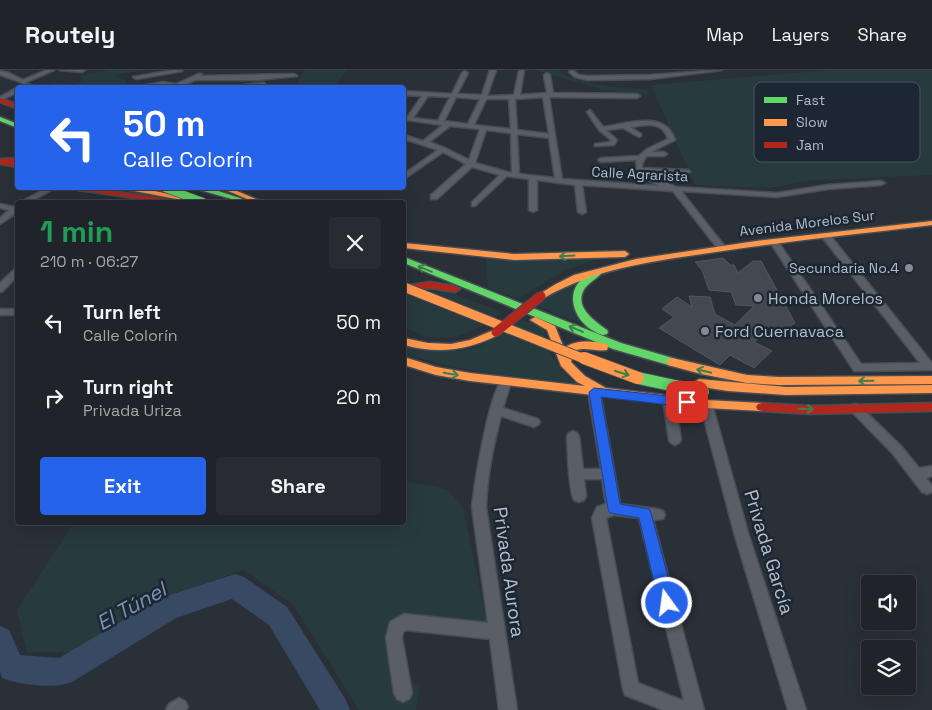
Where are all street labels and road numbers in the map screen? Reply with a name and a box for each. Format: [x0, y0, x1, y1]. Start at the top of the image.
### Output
street label: Calle Agrarista [591, 162, 689, 186]
street label: Avenida Morelos Sur [738, 206, 876, 240]
street label: Privada García [738, 487, 800, 617]
street label: Privada Aurora [487, 505, 531, 639]

